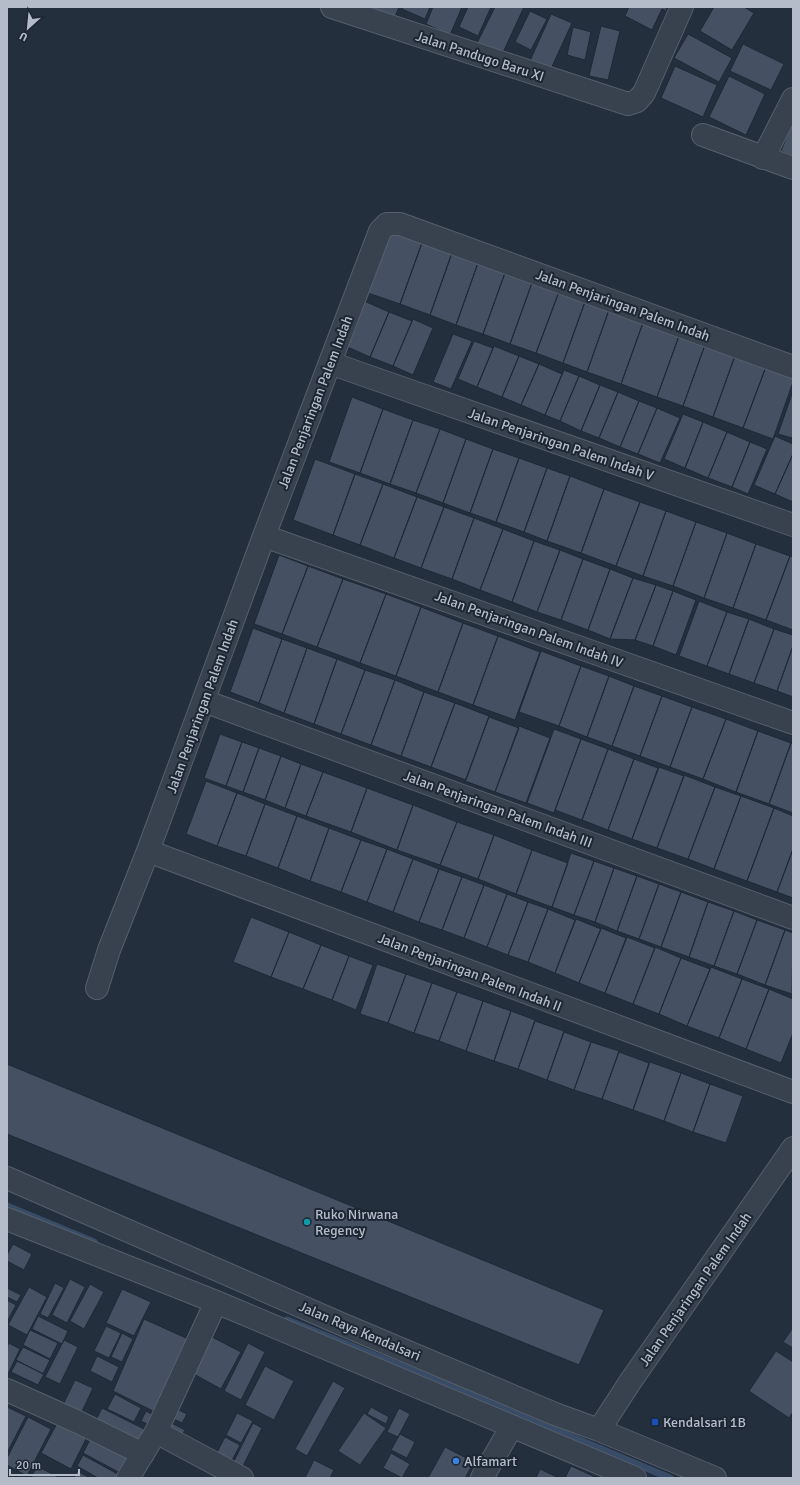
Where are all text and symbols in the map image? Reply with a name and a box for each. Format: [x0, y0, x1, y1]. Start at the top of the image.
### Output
north arrow [8, 8, 48, 48]
street label: Jalan Pandugo Baru XI [414, 28, 546, 85]
text: U [17, 29, 30, 44]
street label: Jalan Penjaringan Palem Indah [533, 266, 712, 345]
street label: Jalan Penjaringan Palem Indah [275, 313, 356, 491]
street label: Jalan Penjaringan Palem Indah V [466, 405, 656, 484]
street label: Jalan Penjaringan Palem Indah IV [432, 587, 625, 672]
street label: Jalan Penjaringan Palem Indah [163, 617, 242, 796]
street label: Jalan Penjaringan Palem Indah III [401, 767, 594, 852]
street label: Jalan Penjaringan Palem Indah II [376, 930, 564, 1015]
place label: Ruko Nirwana Regency [315, 1206, 398, 1239]
street label: Jalan Penjaringan Palem Indah [636, 1209, 755, 1370]
marker: Ruko Nirwana Regency [302, 1217, 312, 1227]
street label: Jalan Raya Kendalsari [296, 1298, 423, 1365]
place label: Kendalsari 1B [663, 1414, 746, 1431]
marker: Kendalsari 1B [650, 1417, 660, 1427]
scale bar [10, 1451, 79, 1477]
place label: Alfamart [464, 1453, 517, 1470]
marker: Alfamart [451, 1456, 461, 1466]
text: 20 m [16, 1458, 41, 1473]

